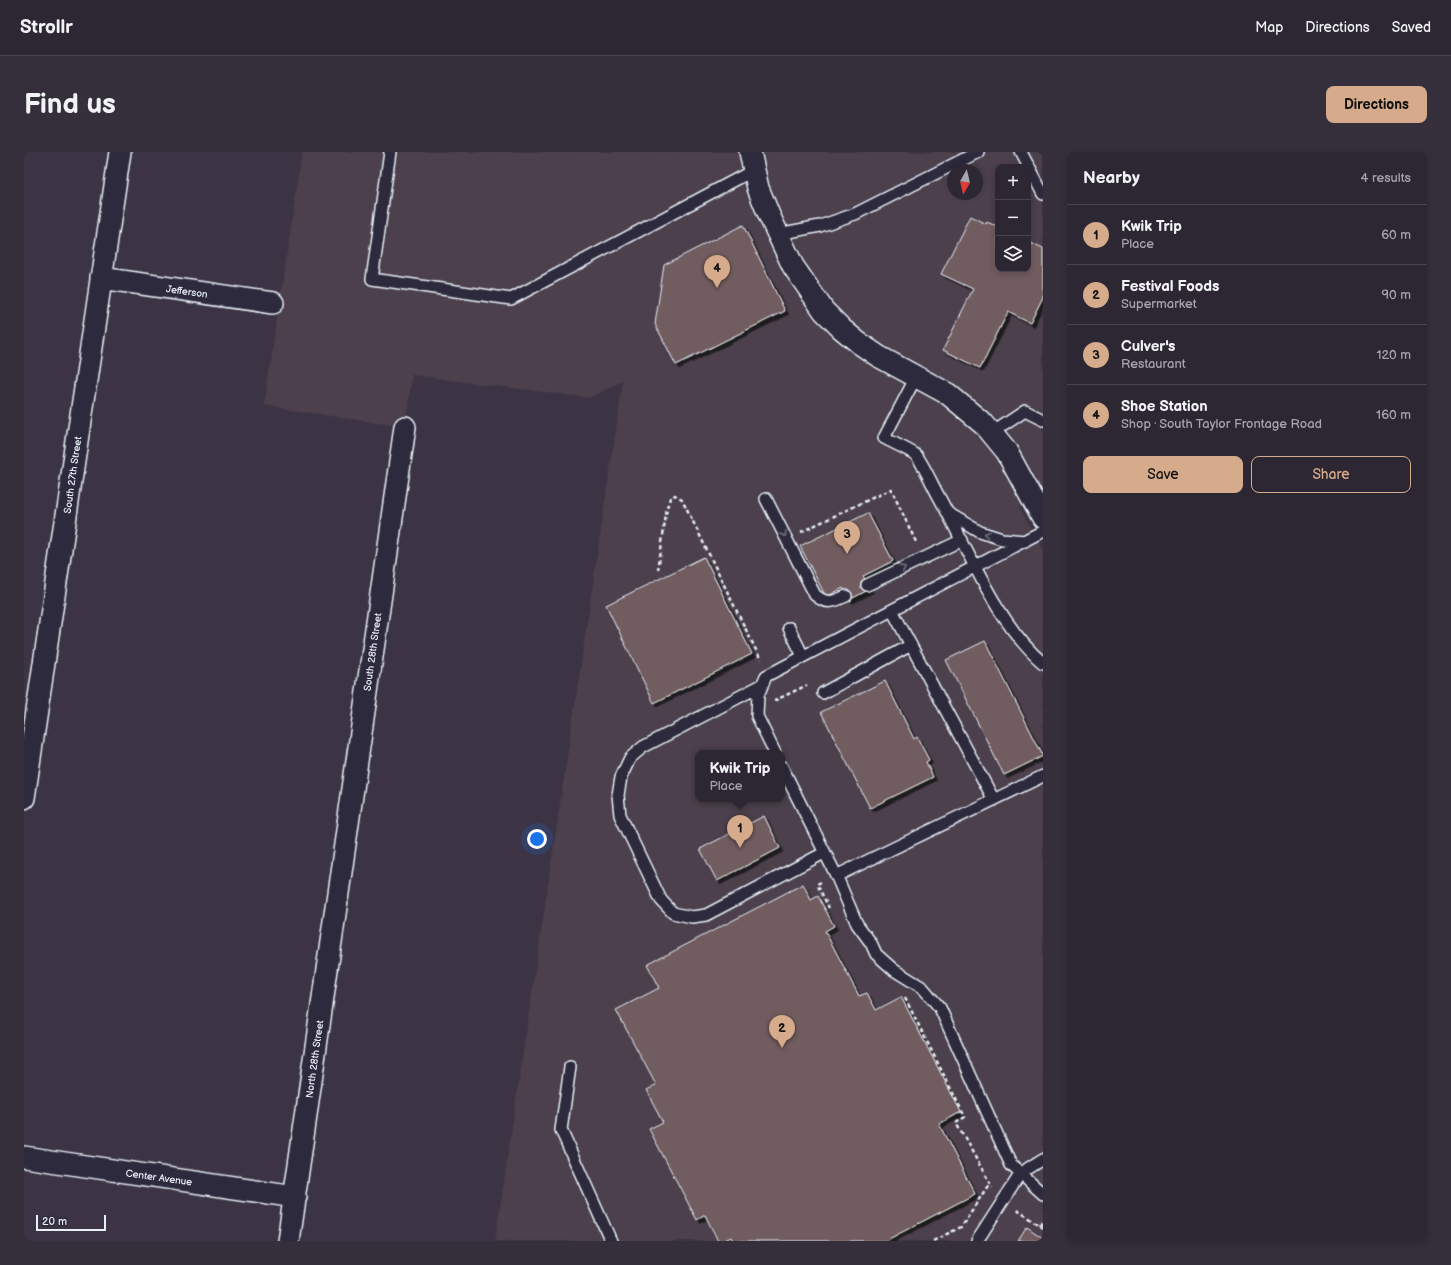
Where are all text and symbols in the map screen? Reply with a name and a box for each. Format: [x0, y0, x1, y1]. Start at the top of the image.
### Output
text: Strollr [20, 16, 73, 39]
text: Map [1255, 19, 1283, 36]
text: Directions [1305, 19, 1370, 36]
text: Saved [1392, 19, 1431, 36]
button: Directions [1326, 86, 1427, 123]
text: Find us [24, 88, 116, 121]
north arrow [947, 164, 983, 200]
map controls [995, 164, 1031, 272]
button: + [995, 164, 1031, 200]
text: Nearby [1083, 168, 1140, 188]
text: 4 results [1361, 170, 1411, 186]
button: − [995, 200, 1031, 236]
text: Kwik Trip [1121, 217, 1182, 236]
text: 1 [1093, 227, 1099, 243]
text: 60 m [1381, 227, 1411, 243]
button: layers [995, 236, 1031, 272]
text: Place [1121, 236, 1154, 252]
pin: 4 [704, 255, 730, 288]
text: Festival Foods [1121, 277, 1219, 296]
street label: Jefferson [165, 283, 209, 301]
text: 2 [1092, 287, 1100, 303]
text: 90 m [1382, 287, 1411, 303]
text: Supermarket [1121, 296, 1197, 312]
text: Culver's [1121, 337, 1175, 356]
text: 3 [1092, 347, 1100, 363]
text: 120 m [1376, 347, 1411, 363]
text: Restaurant [1121, 356, 1186, 372]
text: Shoe Station [1121, 397, 1208, 416]
text: 4 [1092, 407, 1100, 423]
text: 160 m [1376, 407, 1411, 423]
text: Shop · South Taylor Frontage Road [1121, 416, 1322, 432]
street label: South 27th Street [62, 436, 84, 515]
button: Save [1083, 456, 1243, 493]
button: Share [1251, 456, 1411, 493]
pin: 3 [834, 521, 860, 554]
one-way arrow [779, 530, 787, 537]
one-way arrow [984, 530, 991, 539]
one-way arrow [898, 565, 906, 573]
street label: South 28th Street [362, 612, 384, 692]
popup [695, 750, 785, 802]
text: Kwik Trip [710, 759, 770, 778]
text: Place [710, 778, 743, 794]
pin: 1 [727, 815, 753, 848]
your location [527, 829, 547, 849]
pin: 2 [769, 1015, 795, 1048]
street label: North 28th Street [304, 1019, 326, 1099]
street label: Center Avenue [125, 1167, 193, 1189]
scale bar [36, 1213, 106, 1232]
text: 20 m [42, 1215, 67, 1228]

